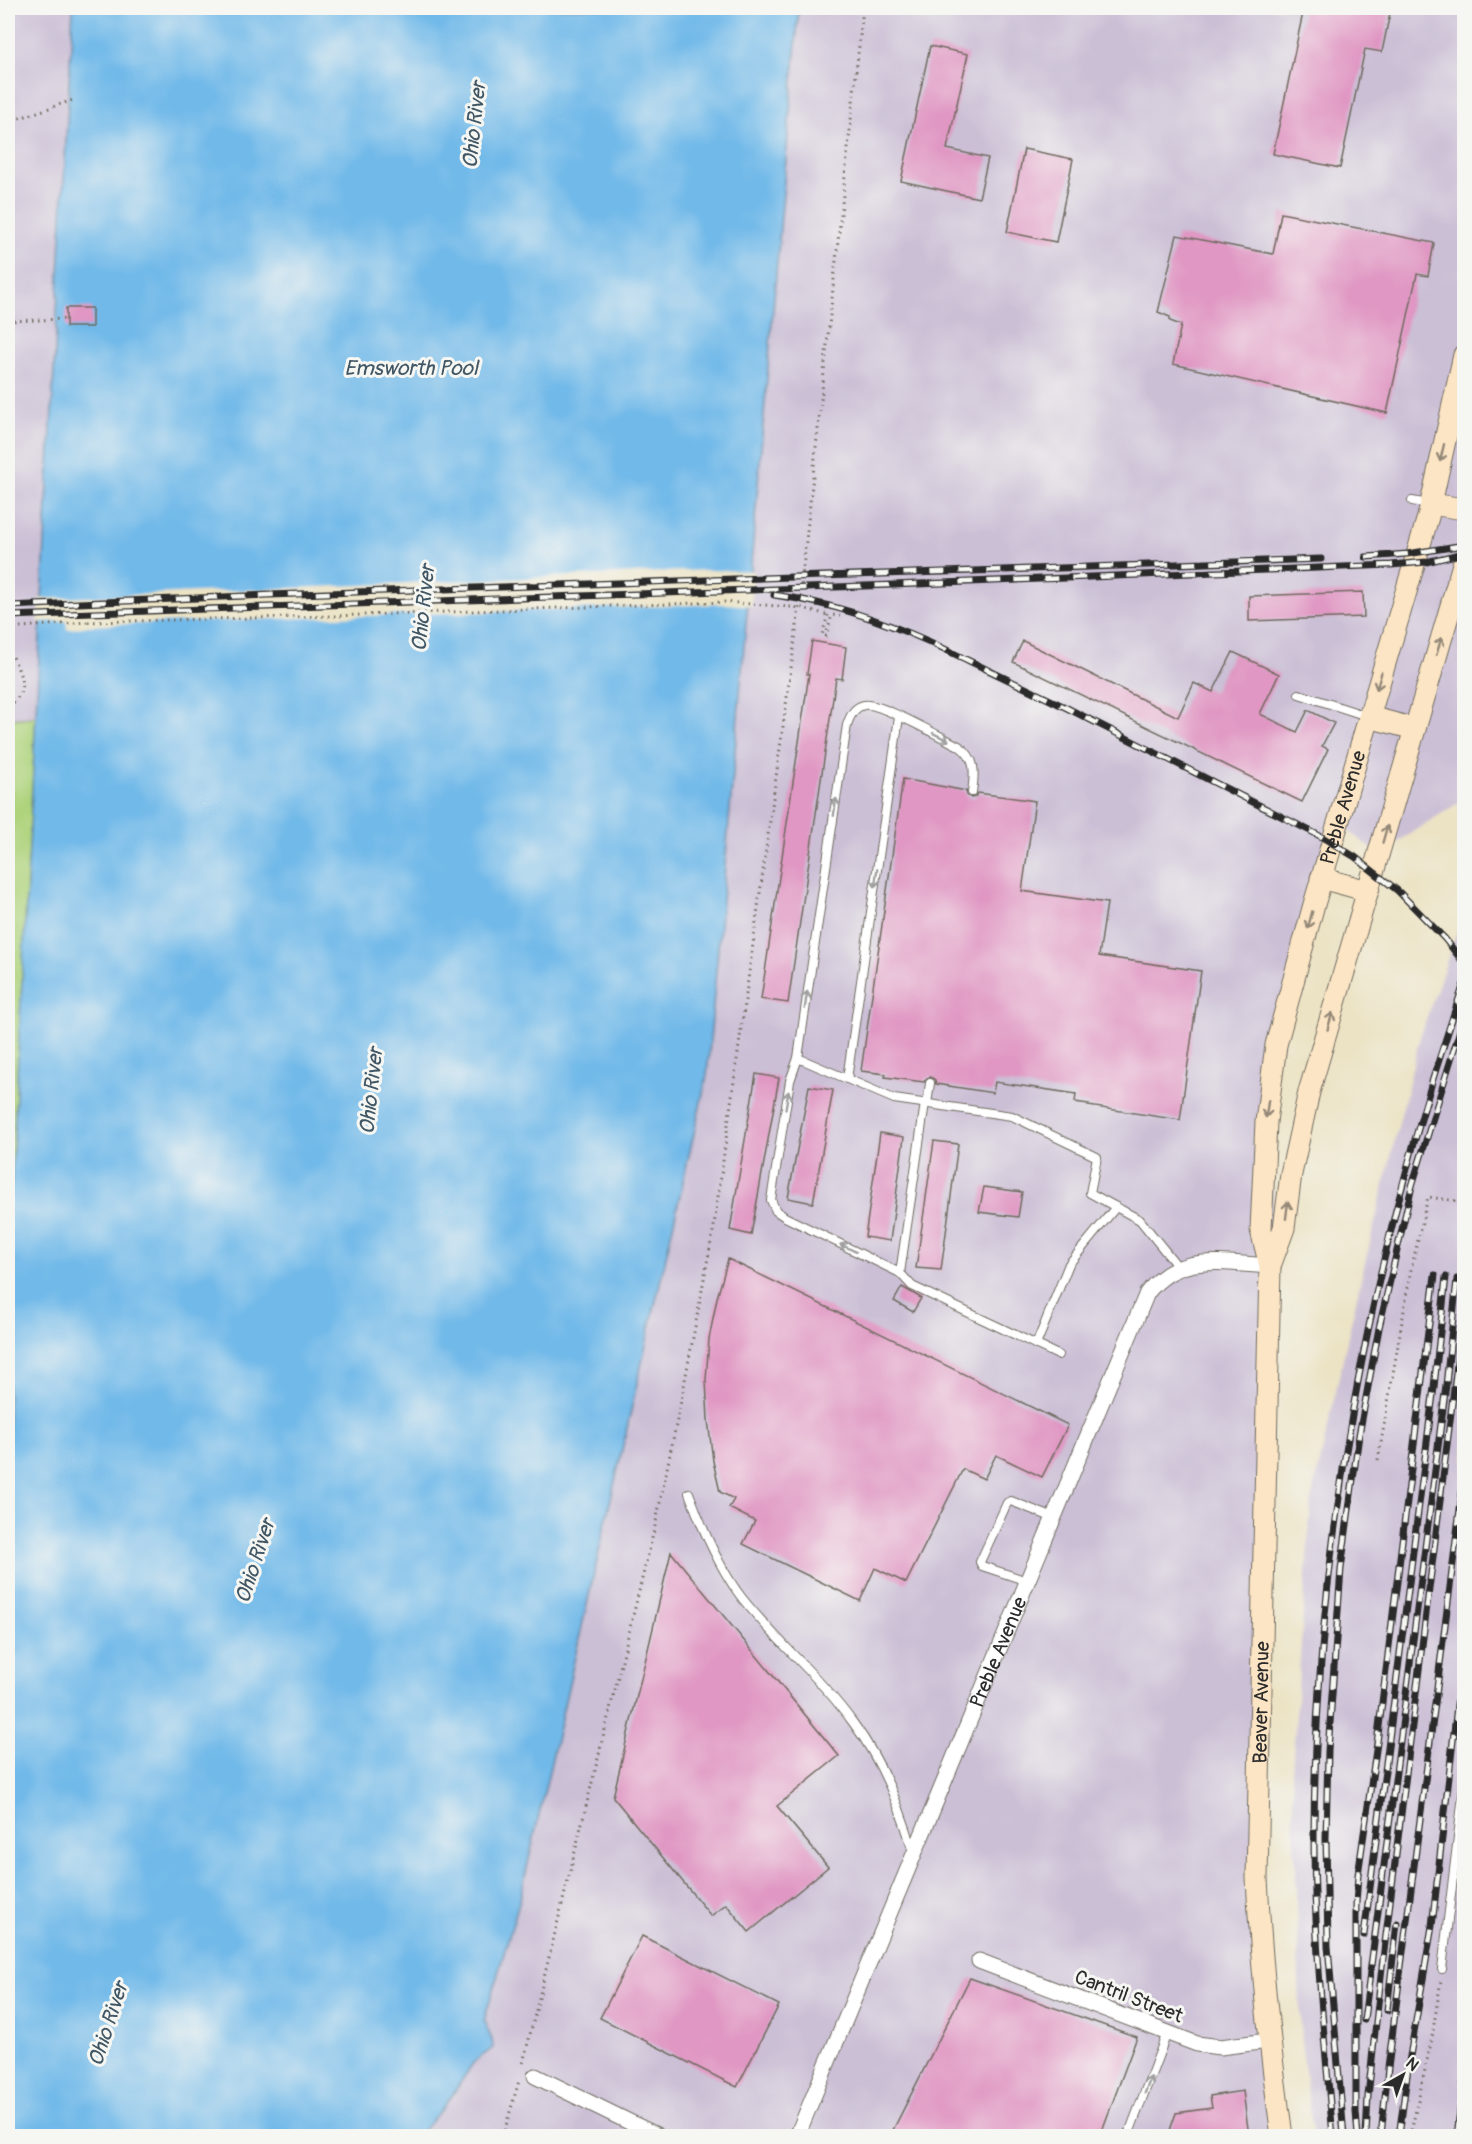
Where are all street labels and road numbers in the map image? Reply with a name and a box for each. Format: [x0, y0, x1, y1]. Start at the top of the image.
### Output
street label: Preble Avenue [1314, 748, 1372, 868]
street label: Preble Avenue [964, 1593, 1033, 1711]
street label: Beaver Avenue [1247, 1641, 1275, 1764]
street label: Cantril Street [1071, 1964, 1188, 2029]

